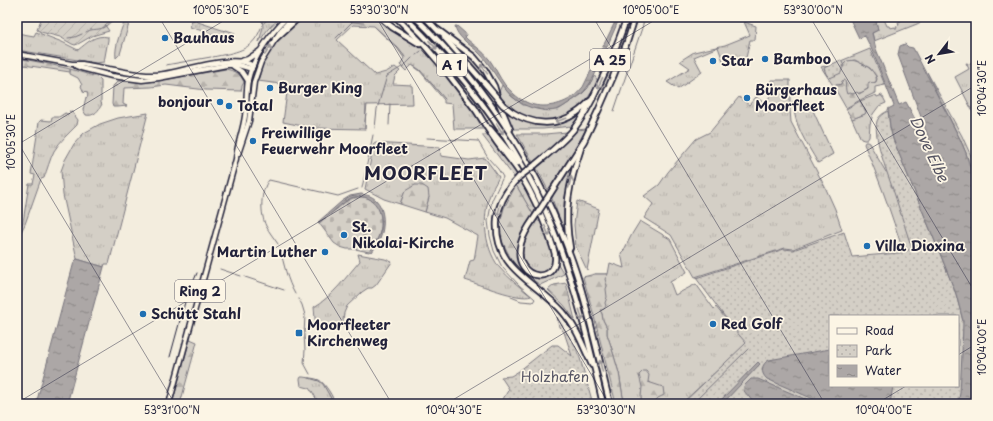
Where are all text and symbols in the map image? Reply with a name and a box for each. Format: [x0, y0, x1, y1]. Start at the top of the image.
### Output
text: 10°05'30"E [193, 2, 249, 17]
text: 53°30'30"N [350, 2, 409, 17]
text: 10°05'00"E [623, 2, 679, 17]
text: 53°30'00"N [783, 2, 843, 17]
place label: Bauhaus [173, 27, 235, 48]
marker: Bauhaus [160, 33, 170, 43]
north arrow [919, 34, 959, 74]
one-way arrow [428, 40, 438, 50]
one-way arrow [264, 44, 272, 56]
place label: Bamboo [773, 48, 831, 69]
road number: A 25 [590, 49, 630, 71]
place label: Star [721, 50, 754, 71]
text: N [920, 51, 940, 68]
road number: A 1 [437, 54, 467, 76]
marker: Bamboo [760, 54, 770, 64]
marker: Star [708, 56, 718, 66]
text: 10°04'30"E [974, 60, 989, 116]
one-way arrow [480, 64, 488, 75]
place label: Burger King [278, 77, 362, 98]
one-way arrow [596, 77, 603, 89]
place label: Bürgerhaus Moorfleet [755, 79, 837, 116]
marker: Burger King [265, 83, 275, 93]
place label: bonjour [158, 91, 213, 112]
marker: Bürgerhaus Moorfleet [742, 93, 752, 103]
place label: Total [237, 95, 273, 116]
marker: bonjour [215, 97, 225, 107]
marker: Total [224, 101, 234, 111]
water label: Dove Elbe [905, 112, 956, 186]
text: 10°05'30"E [3, 114, 18, 170]
one-way arrow [555, 117, 568, 124]
place label: Freiwillige Feuerwehr Moorfleet [261, 122, 408, 159]
one-way arrow [496, 123, 504, 134]
marker: Freiwillige Feuerwehr Moorfleet [248, 136, 258, 146]
district label: MOORFLEET [364, 159, 488, 186]
one-way arrow [567, 176, 575, 189]
one-way arrow [495, 203, 502, 216]
place label: St. Nikolai-Kirche [352, 216, 455, 253]
one-way arrow [544, 224, 552, 236]
marker: St. Nikolai-Kirche [339, 230, 349, 240]
place label: Villa Dioxina [875, 235, 965, 256]
place label: Martin Luther [217, 241, 318, 262]
marker: Villa Dioxina [862, 241, 872, 251]
marker: Martin Luther [320, 247, 330, 257]
road number: Ring 2 [175, 280, 225, 302]
place label: Schütt Stahl [151, 303, 241, 324]
one-way arrow [578, 308, 586, 321]
marker: Schütt Stahl [138, 309, 148, 319]
place label: Red Golf [721, 313, 783, 334]
place label: Moorfleeter Kirchenweg [307, 314, 391, 351]
legend [829, 315, 959, 387]
marker: Red Golf [708, 319, 718, 329]
text: 10°04'00"E [974, 319, 989, 375]
text: Road [865, 321, 894, 339]
marker: Moorfleeter Kirchenweg [294, 328, 304, 338]
text: Park [865, 341, 892, 359]
one-way arrow [596, 360, 604, 373]
text: Water [865, 361, 902, 379]
park label: Holzhafen [521, 366, 589, 387]
text: 53°31'00"N [144, 402, 200, 417]
text: 10°04'30"E [426, 402, 482, 417]
text: 53°30'30"N [577, 402, 636, 417]
text: 10°04'00"E [856, 402, 912, 417]

